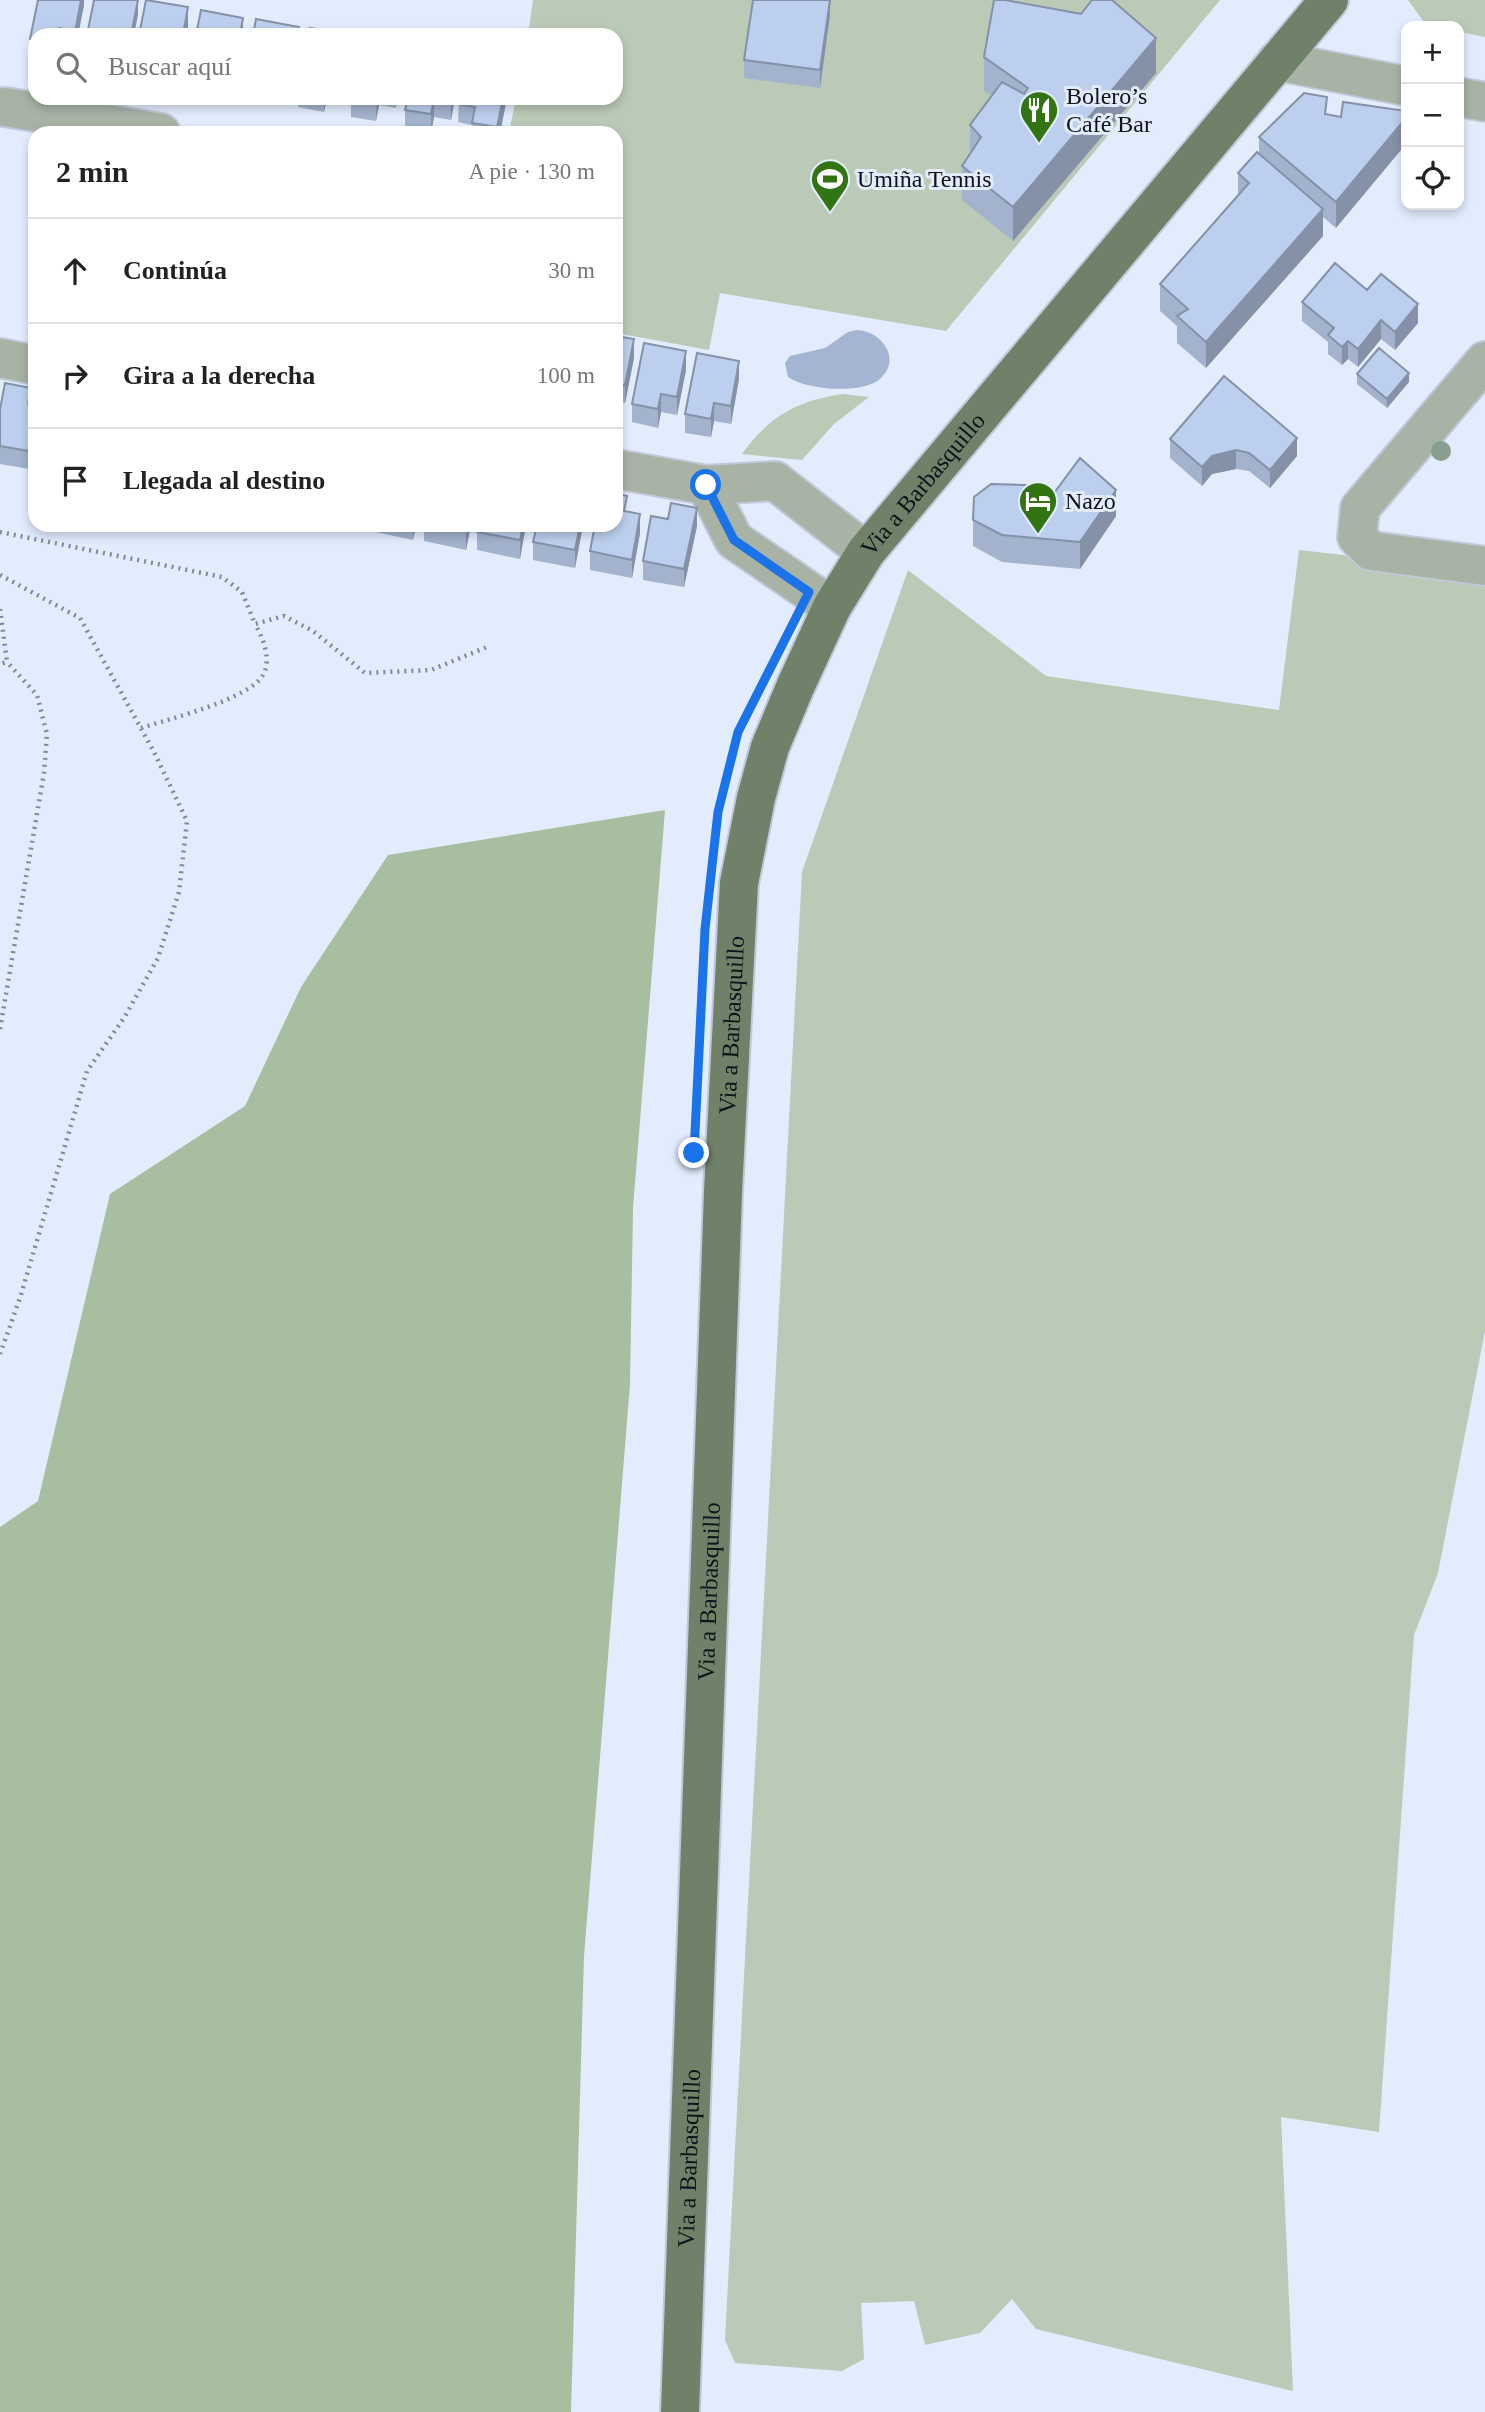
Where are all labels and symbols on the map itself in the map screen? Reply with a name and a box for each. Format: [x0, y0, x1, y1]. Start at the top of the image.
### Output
place label: Bolero’s Café Bar [1066, 83, 1152, 137]
restaurant icon: Bolero’s Café Bar [1018, 89, 1060, 144]
sports icon: Umiña Tennis [809, 158, 851, 213]
place label: Umiña Tennis [857, 166, 992, 192]
street label: Via a Barbasquillo [856, 407, 990, 561]
route start [690, 469, 721, 500]
hotel icon: Nazo [1017, 480, 1059, 535]
place label: Nazo [1065, 488, 1116, 514]
street label: Via a Barbasquillo [714, 935, 749, 1115]
route end [678, 1137, 709, 1168]
street label: Via a Barbasquillo [693, 1502, 725, 1681]
street label: Via a Barbasquillo [673, 2068, 705, 2248]

